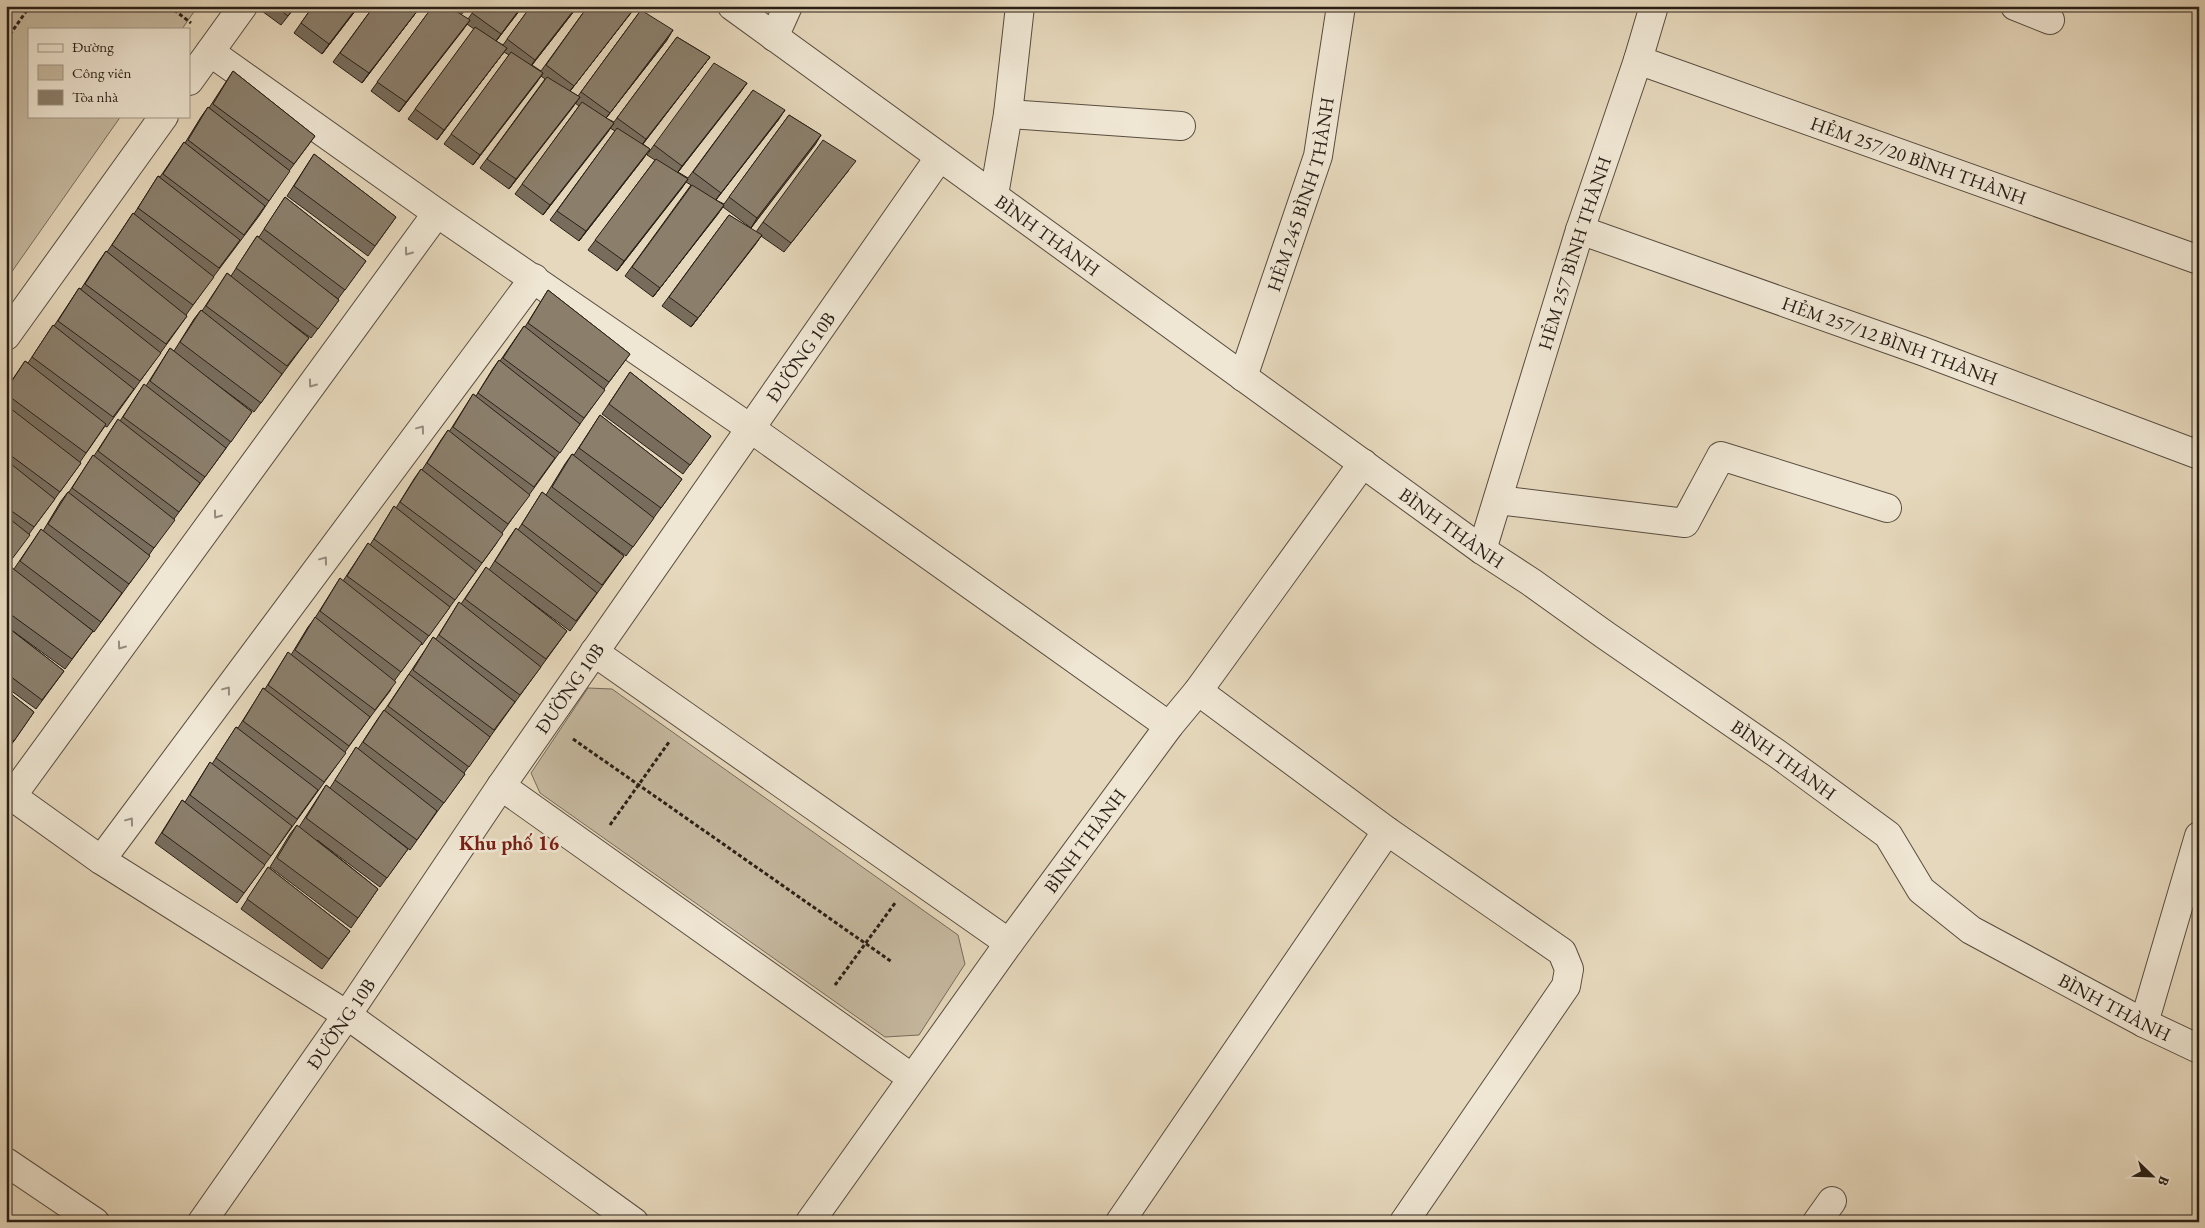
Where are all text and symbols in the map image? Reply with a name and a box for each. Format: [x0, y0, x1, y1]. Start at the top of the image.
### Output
legend [28, 28, 190, 118]
text: Đường [72, 37, 114, 56]
text: Công viên [72, 63, 132, 82]
text: Tòa nhà [72, 87, 118, 106]
street label: HẺM 245 BÌNH THÀNH [1261, 95, 1340, 295]
street label: HẺM 257/20 BÌNH THÀNH [1807, 111, 2030, 211]
street label: HẺM 257 BÌNH THÀNH [1532, 153, 1617, 353]
street label: BÌNH THÀNH [990, 189, 1105, 282]
one-way arrow [405, 247, 414, 256]
street label: HẺM 257/12 BÌNH THÀNH [1778, 290, 2001, 391]
street label: ĐƯỜNG 10B [760, 307, 841, 407]
one-way arrow [309, 378, 318, 388]
one-way arrow [415, 425, 424, 435]
street label: BÌNH THÀNH [1394, 482, 1509, 574]
one-way arrow [214, 509, 222, 518]
one-way arrow [318, 556, 327, 566]
street label: ĐƯỜNG 10B [529, 638, 610, 739]
one-way arrow [118, 640, 127, 650]
one-way arrow [221, 686, 230, 696]
street label: BÌNH THÀNH [1726, 714, 1841, 806]
street label: BÌNH THÀNH [1038, 784, 1132, 898]
one-way arrow [124, 817, 133, 827]
district label: Khu phố 16 [459, 830, 559, 856]
street label: BÌNH THÀNH [2054, 967, 2175, 1047]
street label: ĐƯỜNG 10B [301, 974, 381, 1074]
north arrow [2128, 1150, 2178, 1200]
text: B [2154, 1174, 2174, 1189]

